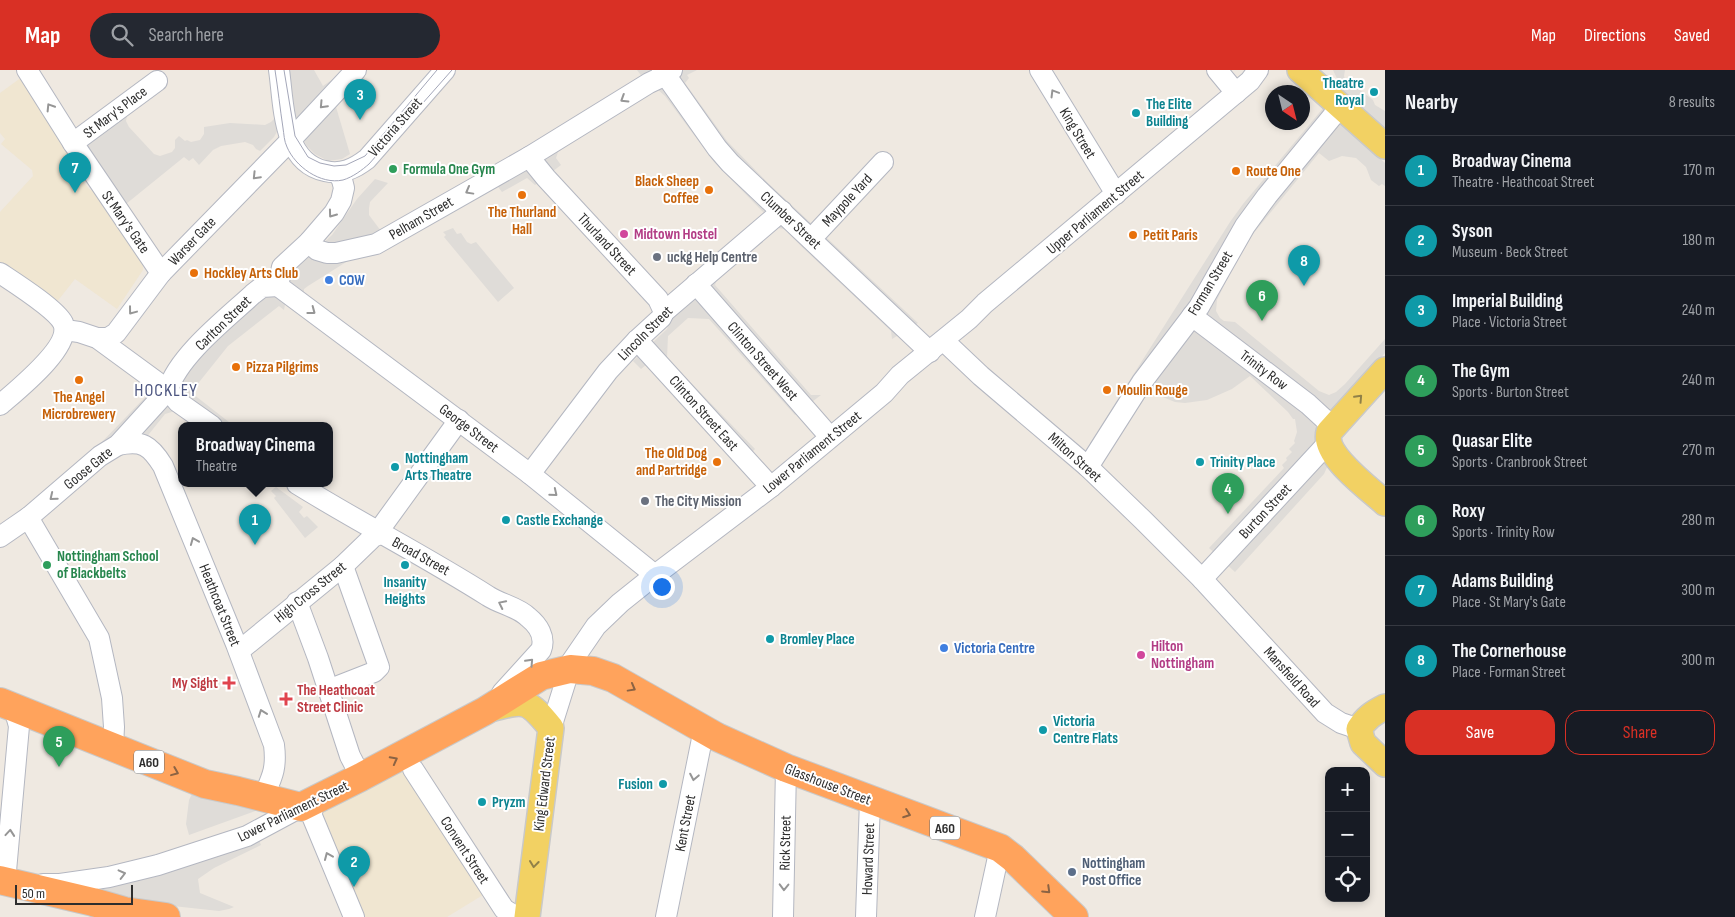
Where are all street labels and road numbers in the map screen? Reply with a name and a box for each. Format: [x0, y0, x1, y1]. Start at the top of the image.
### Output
street label: St Mary's Place [80, 82, 151, 143]
street label: Victoria Street [364, 93, 427, 161]
street label: King Street [1055, 104, 1100, 163]
street label: Upper Parliament Street [1043, 166, 1148, 259]
street label: Maypole Yard [818, 170, 877, 231]
street label: St Mary's Gate [97, 187, 154, 257]
street label: Clumber Street [756, 187, 825, 254]
street label: Pelham Street [386, 192, 457, 244]
street label: Thurland Street [573, 209, 641, 280]
street label: Warser Gate [164, 213, 220, 270]
street label: Forman Street [1184, 247, 1237, 319]
street label: Carlton Street [191, 292, 256, 355]
street label: Lincoln Street [614, 302, 677, 365]
street label: Clinton Street West [723, 318, 802, 405]
street label: Trinity Row [1236, 346, 1292, 395]
street label: Clinton Street East [665, 372, 743, 455]
street label: George Street [435, 400, 503, 457]
street label: Lower Parliament Street [759, 407, 866, 498]
street label: Milton Street [1044, 428, 1106, 487]
street label: Goose Gate [60, 443, 117, 494]
street label: Burton Street [1235, 479, 1296, 543]
street label: Broad Street [389, 533, 453, 580]
street label: High Cross Street [270, 557, 351, 627]
street label: Heathcoat Street [194, 561, 245, 649]
street label: Mansfield Road [1259, 643, 1324, 712]
street label: King Edward Street [529, 735, 560, 832]
road number: A60 [134, 750, 164, 774]
street label: Glasshouse Street [782, 759, 874, 810]
street label: Lower Parliament Street [235, 776, 352, 847]
street label: Kent Street [671, 793, 700, 853]
street label: Convent Street [436, 813, 494, 888]
street label: Rick Street [776, 815, 795, 871]
road number: A60 [930, 816, 960, 840]
street label: Howard Street [858, 822, 879, 895]

